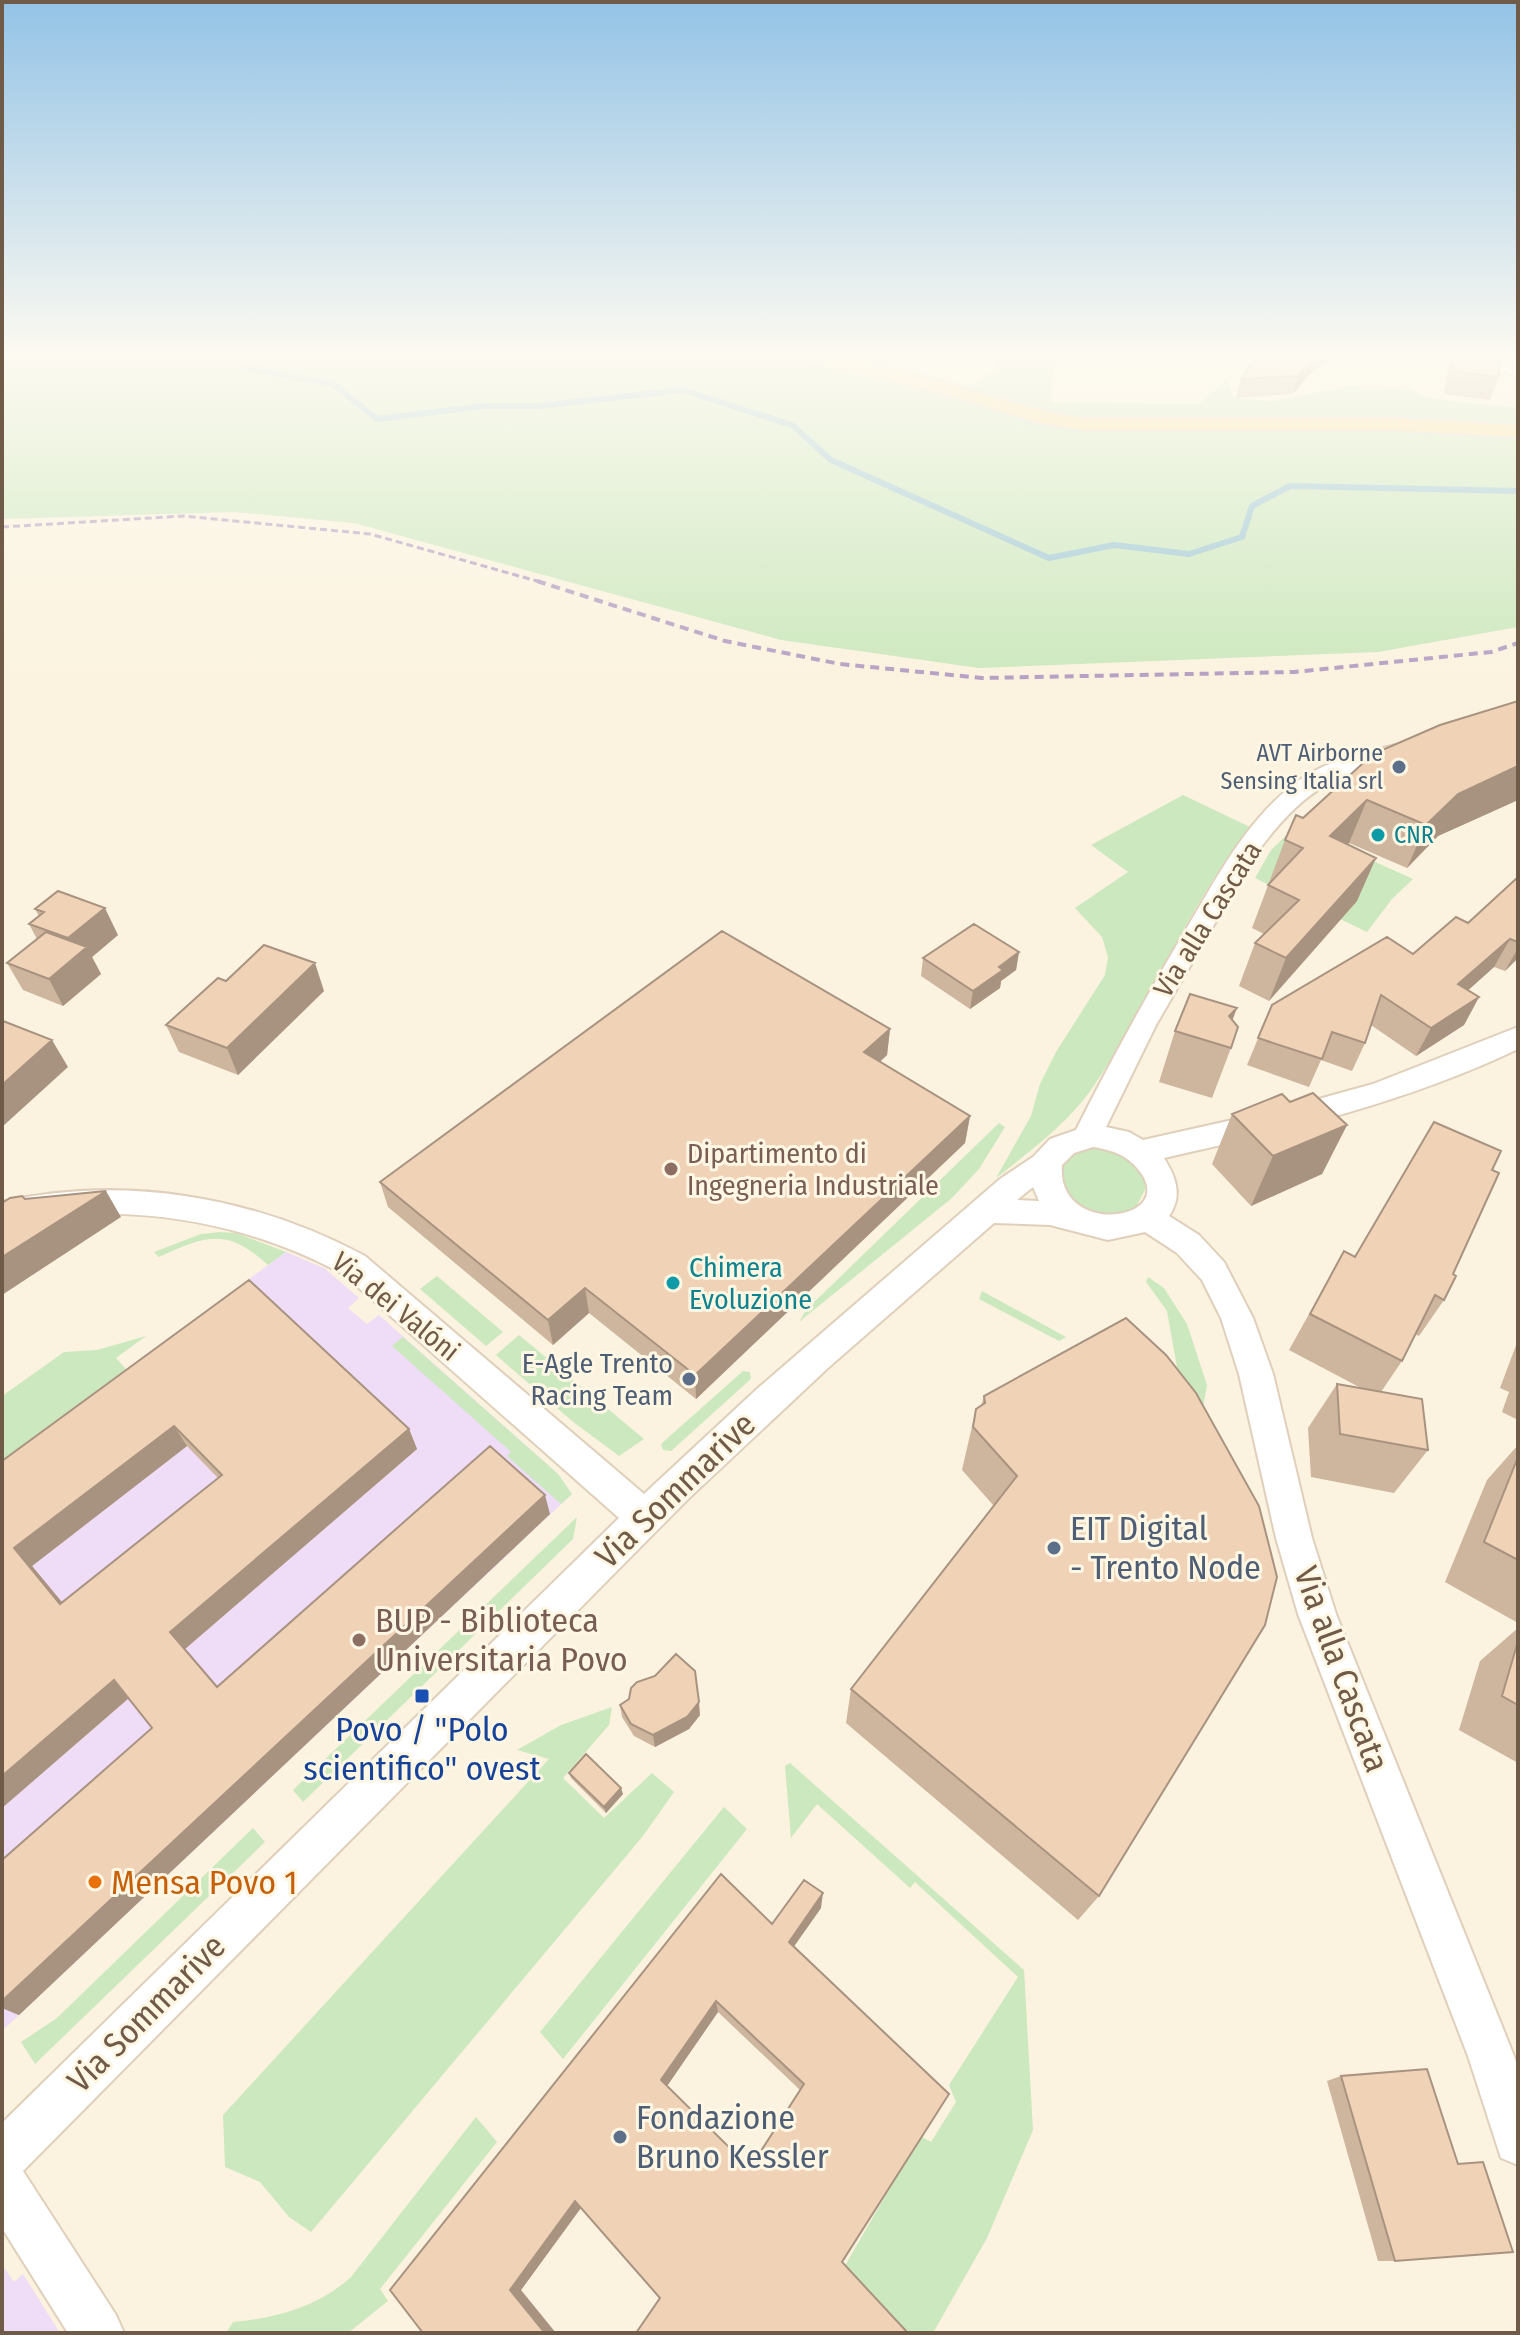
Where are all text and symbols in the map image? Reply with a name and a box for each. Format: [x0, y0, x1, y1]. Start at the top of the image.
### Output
place label: AVT Airborne Sensing Italia srl [1220, 739, 1383, 795]
marker: AVT Airborne Sensing Italia srl [1390, 758, 1408, 776]
place label: CNR [1394, 821, 1434, 849]
marker: CNR [1369, 826, 1387, 844]
street label: Via alla Cascata [1146, 835, 1268, 1003]
place label: Dipartimento di Ingegneria Industriale [687, 1137, 939, 1202]
marker: Dipartimento di Ingegneria Industriale [662, 1160, 680, 1178]
street label: Via dei Valóni [325, 1245, 466, 1368]
place label: Chimera Evoluzione [689, 1251, 812, 1316]
marker: Chimera Evoluzione [664, 1274, 682, 1292]
place label: E-Agle Trento Racing Team [522, 1347, 673, 1412]
marker: E-Agle Trento Racing Team [680, 1370, 698, 1388]
street label: Via Sommarive [587, 1404, 764, 1577]
place label: EIT Digital - Trento Node [1070, 1508, 1261, 1588]
marker: EIT Digital - Trento Node [1045, 1539, 1063, 1557]
street label: Via alla Cascata [1285, 1561, 1398, 1777]
place label: BUP - Biblioteca Universitaria Povo [375, 1600, 628, 1680]
marker: BUP - Biblioteca Universitaria Povo [350, 1631, 368, 1649]
marker: Povo / "Polo scientifico" ovest [413, 1687, 431, 1705]
place label: Povo / "Polo scientifico" ovest [303, 1709, 542, 1789]
place label: Mensa Povo 1 [111, 1862, 297, 1903]
marker: Mensa Povo 1 [86, 1873, 104, 1891]
street label: Via Sommarive [59, 1926, 234, 2101]
place label: Fondazione Bruno Kessler [636, 2097, 829, 2177]
marker: Fondazione Bruno Kessler [611, 2128, 629, 2146]

